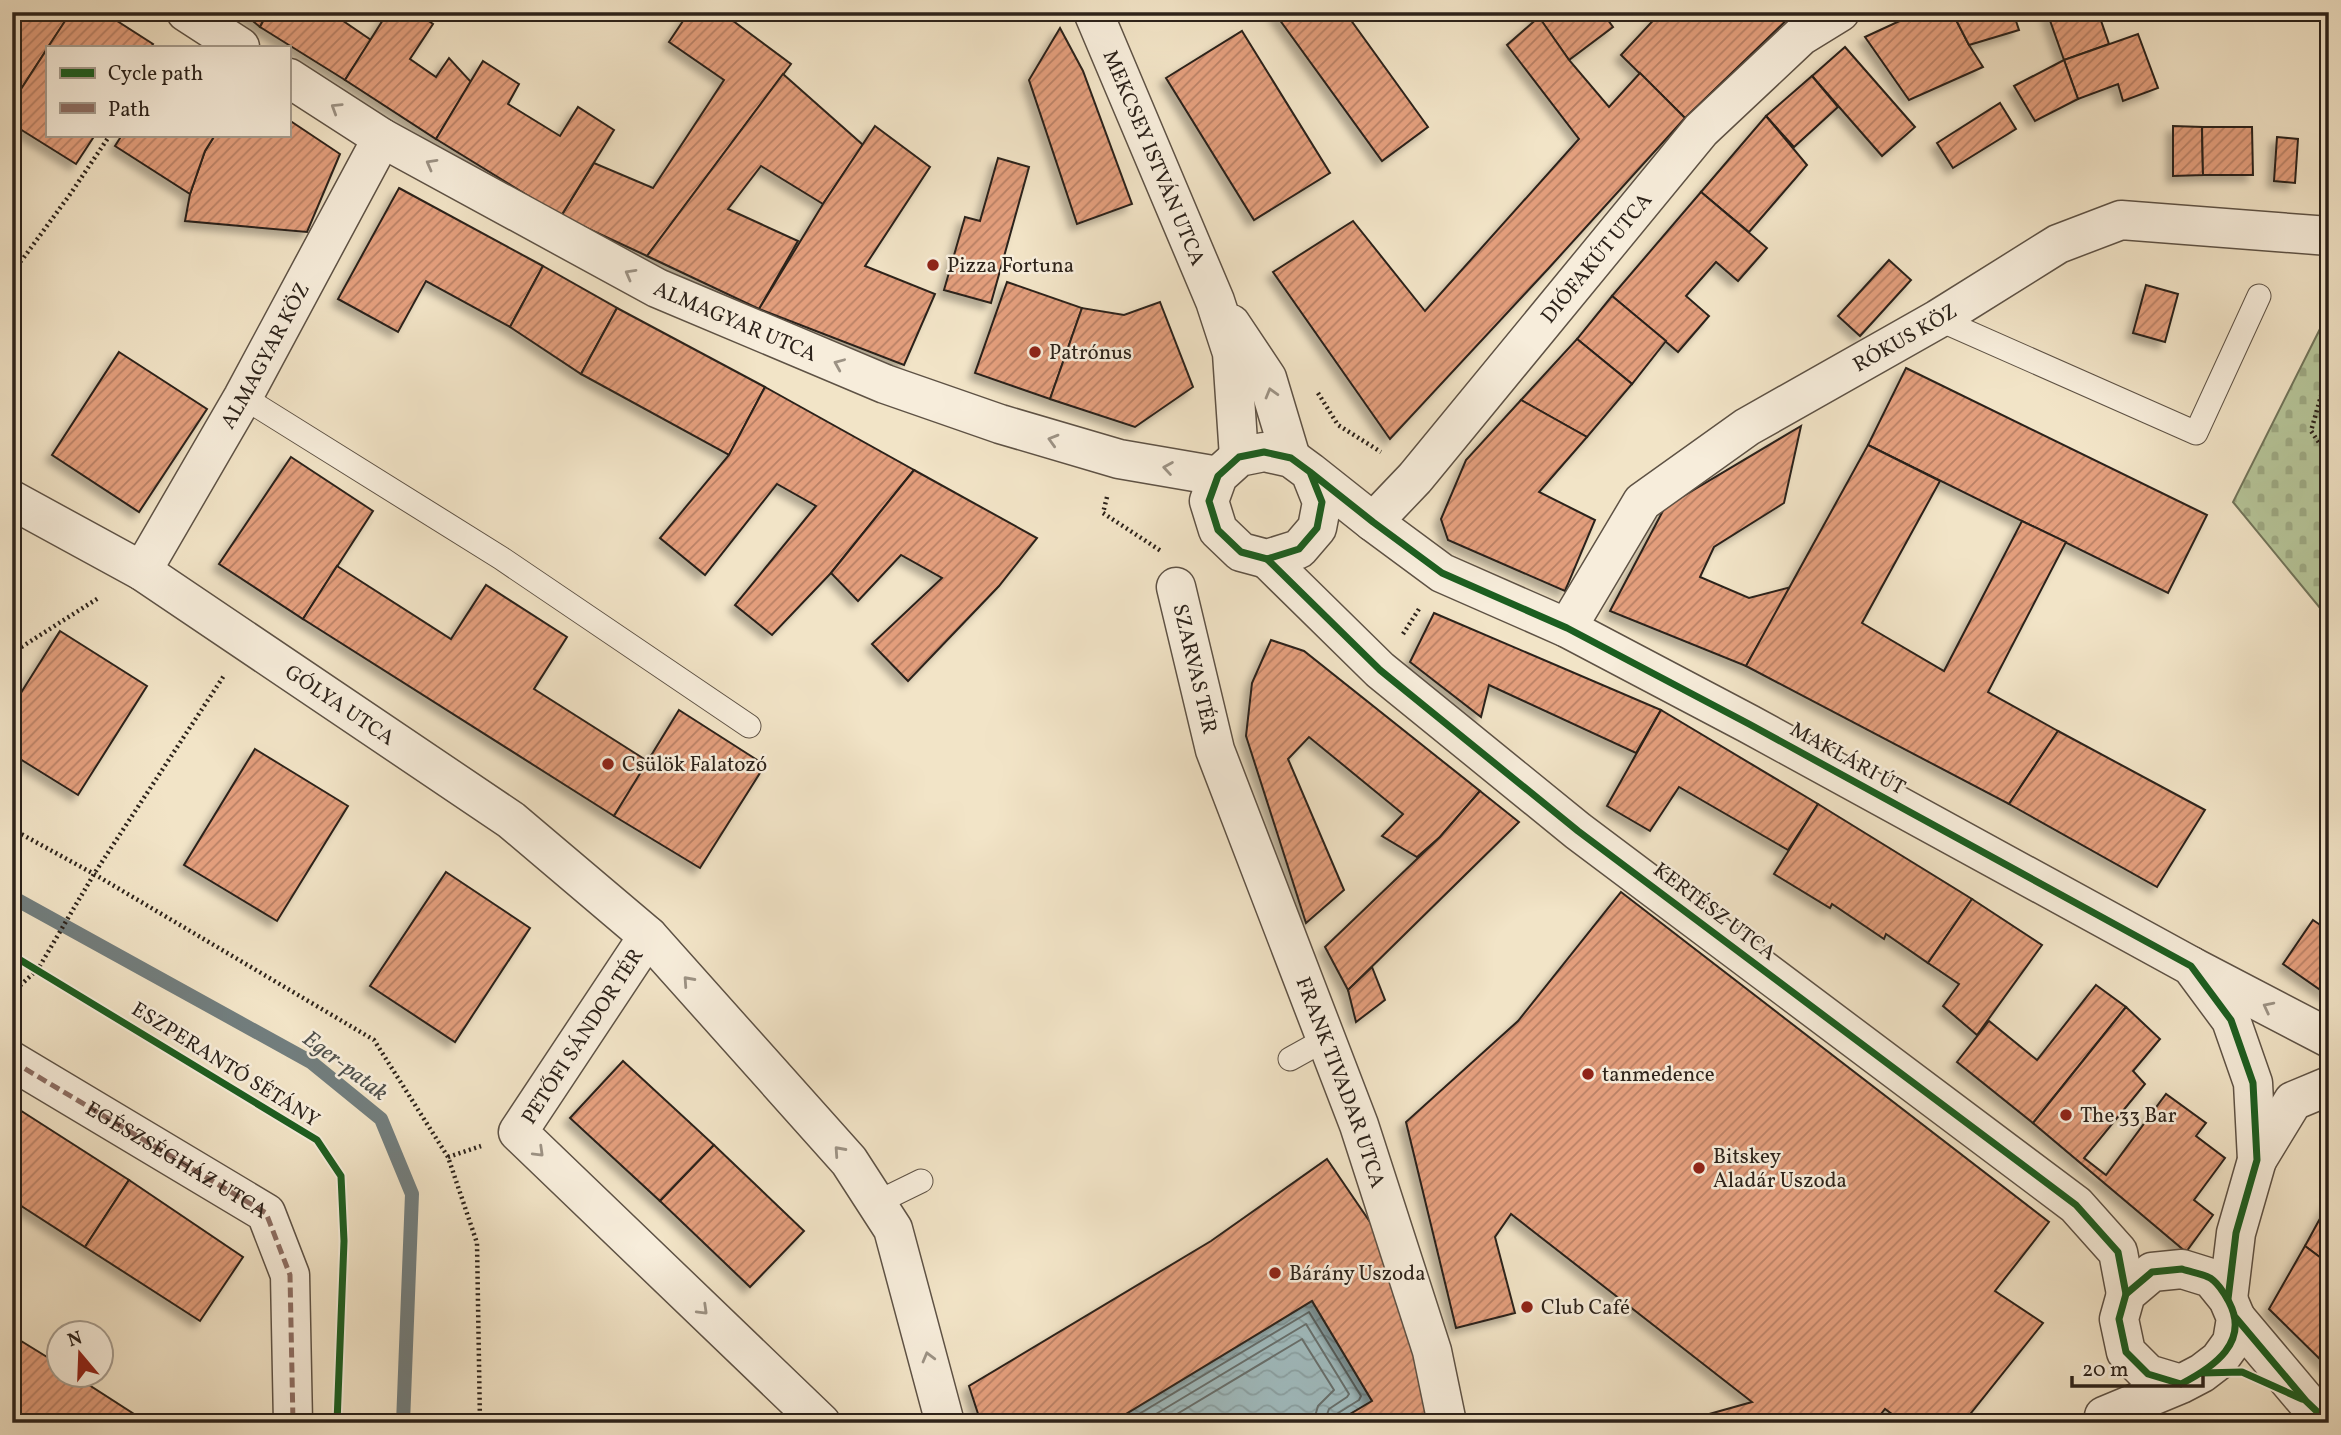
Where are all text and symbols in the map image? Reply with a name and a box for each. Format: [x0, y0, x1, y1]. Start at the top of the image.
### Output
legend [46, 46, 290, 136]
street label: MEKCSEY ISTVÁN UTCA [1095, 46, 1211, 270]
text: Cycle path [108, 60, 203, 89]
text: Path [108, 96, 150, 125]
one-way arrow [330, 103, 343, 116]
one-way arrow [426, 159, 438, 172]
street label: DIÓFAKÚT UTCA [1535, 187, 1660, 330]
place label: Pizza Fortuna [947, 252, 1074, 281]
marker: Pizza Fortuna [925, 257, 941, 273]
one-way arrow [625, 269, 638, 282]
street label: ALMAGYAR UTCA [649, 275, 821, 370]
street label: ALMAGYAR KÖZ [214, 278, 318, 435]
street label: RÓKUS KÖZ [1848, 298, 1963, 380]
place label: Patrónus [1049, 339, 1132, 368]
marker: Patrónus [1027, 344, 1043, 360]
one-way arrow [834, 359, 846, 373]
one-way arrow [1265, 387, 1280, 399]
one-way arrow [1047, 434, 1059, 449]
one-way arrow [1163, 461, 1174, 476]
street label: SZARVAS TÉR [1165, 601, 1224, 737]
street label: GÓLYA UTCA [279, 658, 400, 753]
street label: MAKLÁRI ÚT [1784, 716, 1910, 803]
place label: Csülök Falatozó [622, 751, 767, 780]
marker: Csülök Falatozó [600, 756, 616, 772]
street label: KERTÉSZ UTCA [1646, 856, 1782, 968]
street label: PETŐFI SÁNDOR TÉR [515, 943, 651, 1130]
street label: FRANK TIVADAR UTCA [1288, 973, 1391, 1192]
one-way arrow [684, 976, 696, 989]
street label: ESZPERANTÓ SÉTÁNY [126, 996, 325, 1135]
one-way arrow [2263, 1001, 2275, 1015]
water label: Eger-patak [295, 1024, 395, 1110]
place label: tanmedence [1602, 1061, 1715, 1090]
marker: tanmedence [1580, 1066, 1596, 1082]
street label: EGÉSZSÉGHÁZ UTCA [79, 1095, 273, 1227]
place label: The 33 Bar [2080, 1102, 2177, 1131]
marker: The 33 Bar [2058, 1107, 2074, 1123]
place label: Bitskey Aladár Uszoda [1713, 1143, 1847, 1196]
one-way arrow [531, 1144, 544, 1157]
one-way arrow [835, 1146, 848, 1159]
marker: Bitskey Aladár Uszoda [1691, 1160, 1707, 1176]
place label: Bárány Uszoda [1289, 1260, 1426, 1289]
marker: Bárány Uszoda [1267, 1265, 1283, 1281]
place label: Club Café [1541, 1294, 1630, 1323]
marker: Club Café [1519, 1299, 1535, 1315]
one-way arrow [695, 1301, 708, 1314]
north arrow [46, 1320, 116, 1390]
text: N [64, 1325, 86, 1354]
scale bar [2072, 1344, 2203, 1388]
one-way arrow [921, 1351, 936, 1363]
text: 20 m [2082, 1356, 2128, 1385]

